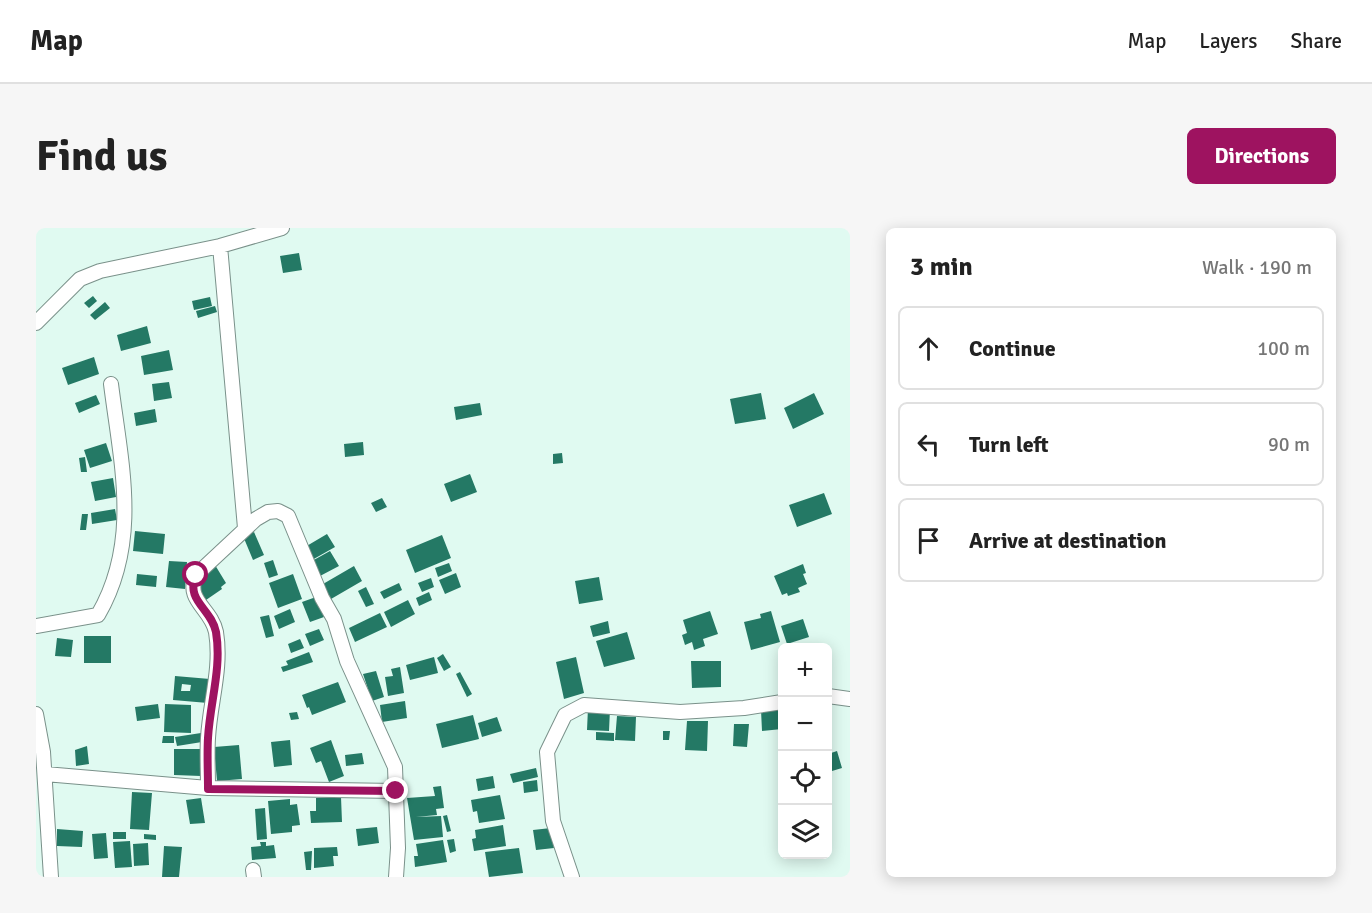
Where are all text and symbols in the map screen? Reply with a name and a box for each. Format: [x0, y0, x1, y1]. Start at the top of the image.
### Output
text: Map [30, 24, 83, 58]
text: Map [1128, 28, 1166, 54]
text: Layers [1199, 28, 1257, 54]
text: Share [1290, 28, 1342, 54]
button: Directions [1187, 128, 1336, 184]
text: Find us [36, 131, 167, 182]
text: 3 min [910, 251, 973, 283]
text: Walk · 190 m [1202, 255, 1312, 280]
icon: ahead [912, 332, 945, 365]
text: Continue [969, 335, 1056, 362]
text: 100 m [1257, 336, 1310, 361]
icon: left [912, 428, 945, 461]
text: Turn left [969, 431, 1049, 458]
text: 90 m [1268, 432, 1310, 457]
icon: arrive [912, 524, 945, 557]
text: Arrive at destination [969, 527, 1166, 554]
route start [182, 561, 208, 587]
map controls [778, 643, 832, 859]
button: + [778, 643, 832, 697]
button: − [778, 697, 832, 751]
button: locate [778, 751, 832, 805]
route end [382, 777, 408, 803]
button: layers [778, 805, 832, 859]

